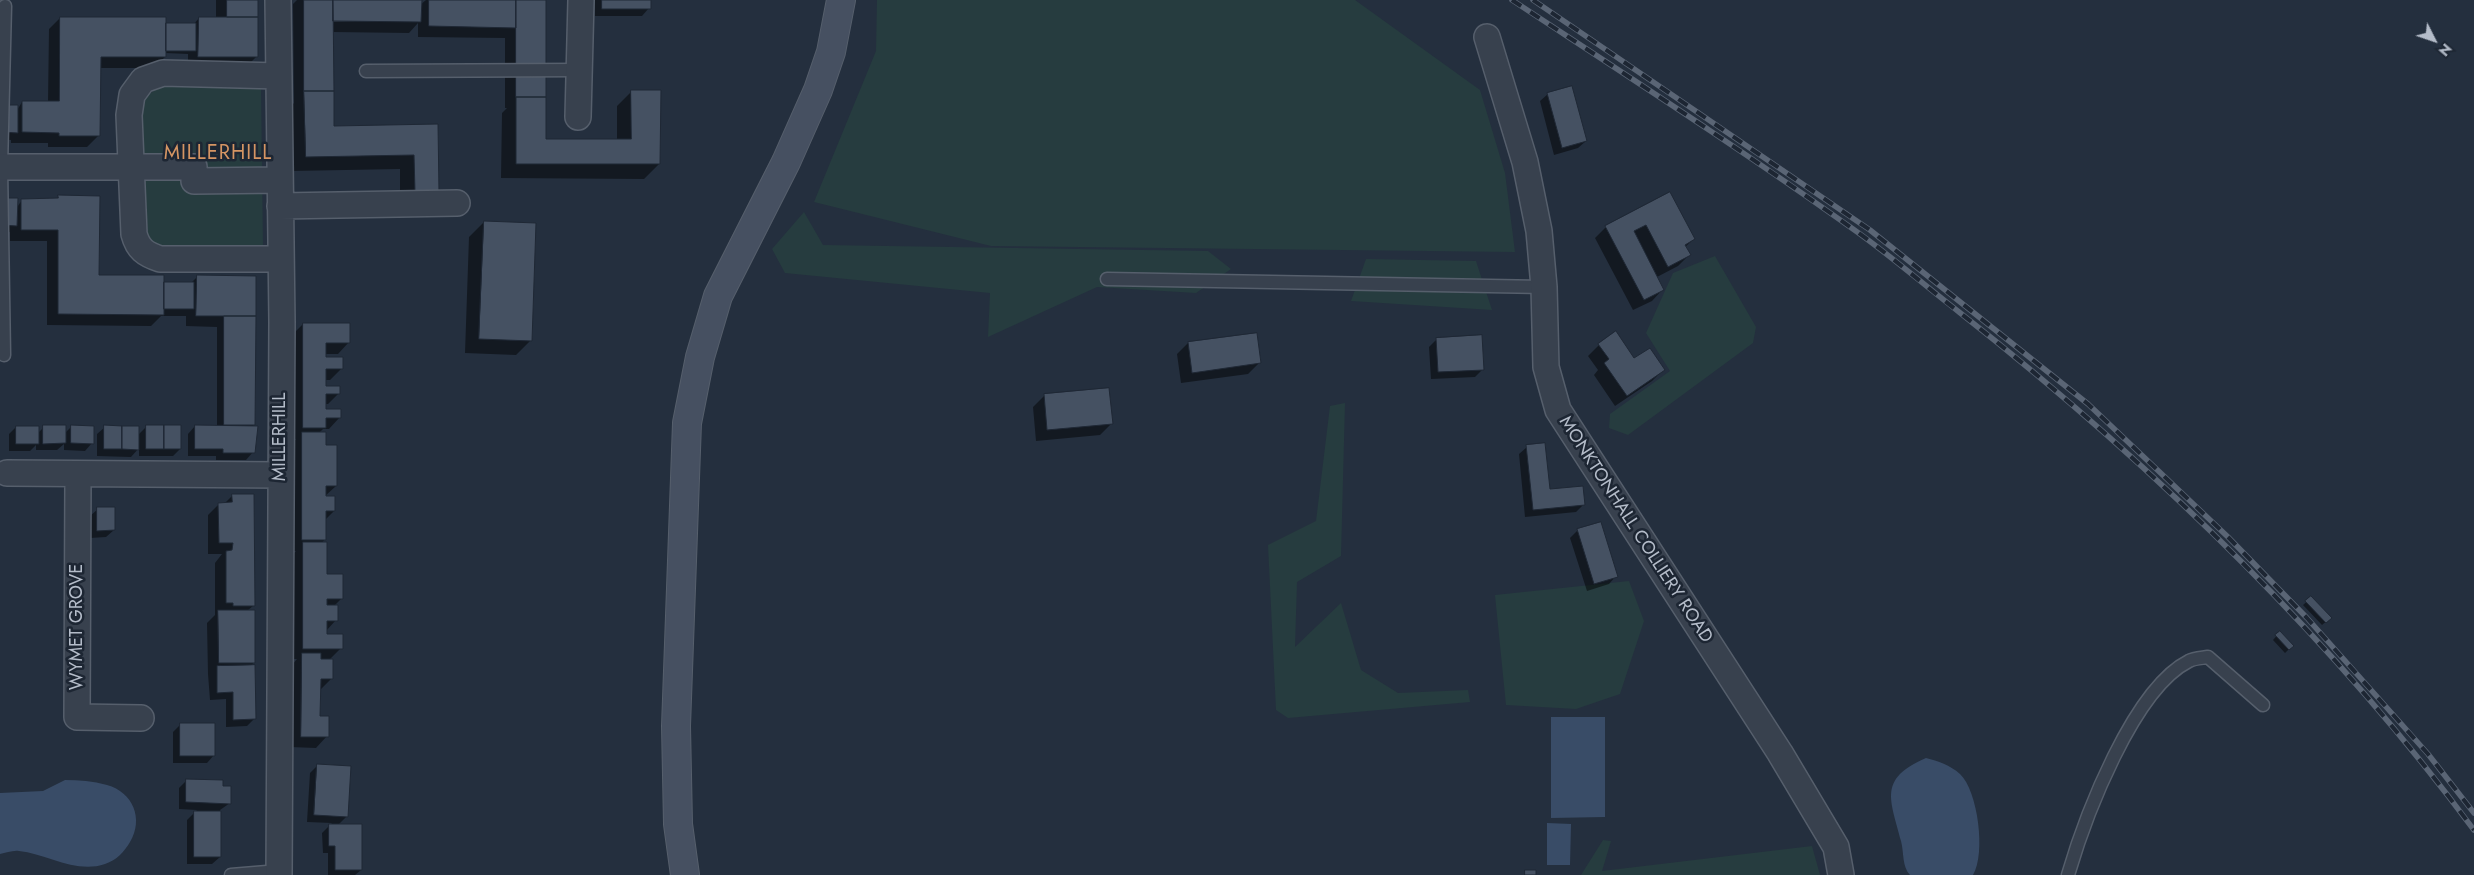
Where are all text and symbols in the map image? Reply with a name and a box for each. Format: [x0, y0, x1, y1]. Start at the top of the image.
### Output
north arrow [2409, 15, 2459, 65]
text: N [2434, 39, 2457, 61]
district label: MILLERHILL [163, 142, 273, 166]
street label: MILLERHILL [270, 393, 292, 481]
street label: MONKTONHALL COLLIERY ROAD [1554, 413, 1716, 647]
street label: WYMET GROVE [67, 564, 89, 690]

